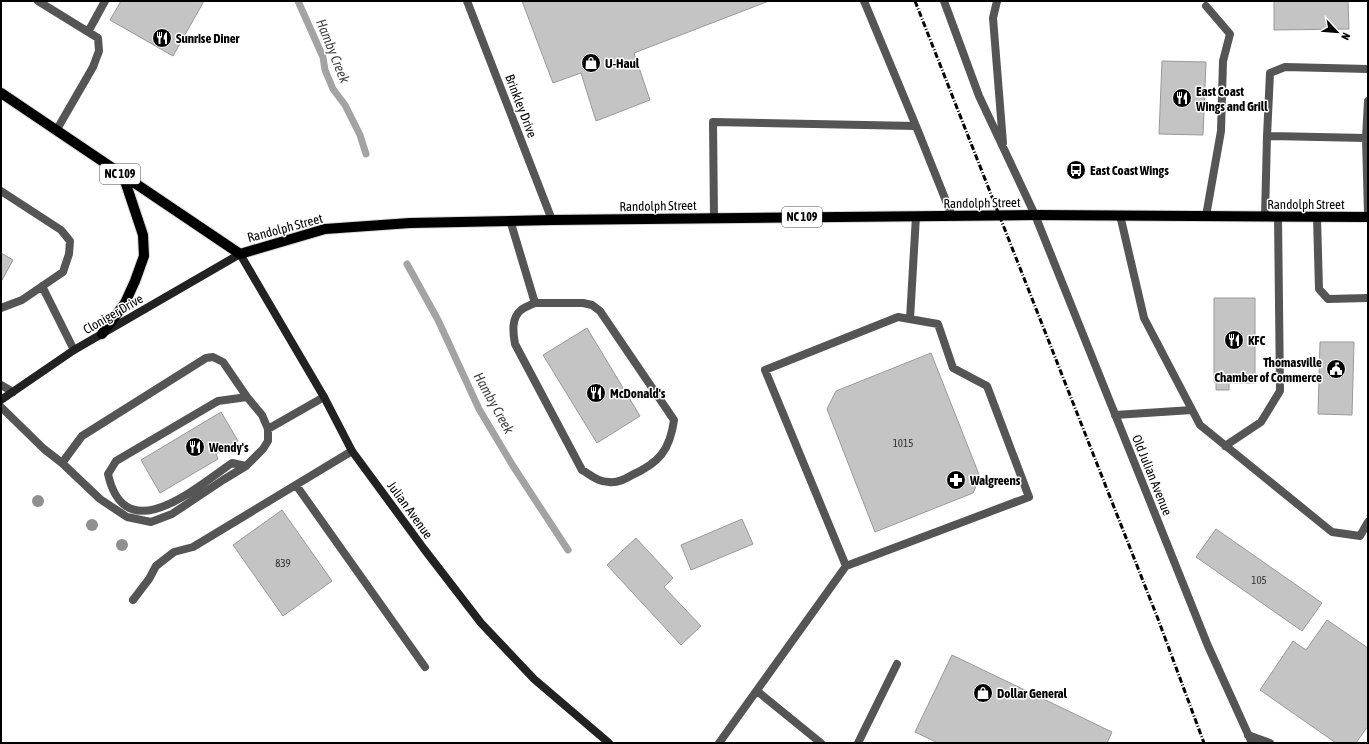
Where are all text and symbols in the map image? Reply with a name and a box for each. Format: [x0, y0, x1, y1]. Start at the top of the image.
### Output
north arrow [1317, 12, 1357, 52]
water label: Hamby Creek [313, 17, 353, 86]
restaurant icon: Sunrise Diner [151, 27, 173, 49]
place label: Sunrise Diner [176, 31, 241, 46]
text: N [1339, 31, 1353, 42]
shop icon: U-Haul [580, 52, 602, 74]
place label: U-Haul [605, 56, 640, 71]
street label: Brinkley Drive [502, 72, 540, 140]
place label: East Coast Wings and Grill [1195, 84, 1268, 114]
restaurant icon: East Coast Wings and Grill [1171, 87, 1193, 109]
bus stop icon: East Coast Wings [1065, 159, 1087, 181]
place label: East Coast Wings [1090, 163, 1169, 178]
road number: NC 109 [100, 164, 140, 184]
street label: Randolph Street [943, 195, 1021, 211]
street label: Randolph Street [1267, 197, 1345, 212]
street label: Randolph Street [619, 198, 697, 214]
road number: NC 109 [782, 207, 822, 227]
street label: Randolph Street [246, 211, 325, 245]
street label: Cloniger Drive [80, 291, 146, 337]
restaurant icon: KFC [1223, 329, 1245, 351]
place label: KFC [1248, 333, 1266, 348]
place label: Thomasville Chamber of Commerce [1214, 355, 1322, 385]
public building icon: Thomasville Chamber of Commerce [1325, 358, 1347, 380]
water label: Hamby Creek [471, 370, 518, 437]
restaurant icon: McDonald's [585, 382, 607, 404]
place label: McDonald's [610, 386, 666, 401]
street label: Old Julian Avenue [1129, 432, 1175, 518]
restaurant icon: Wendy's [184, 436, 206, 458]
house number: 1015 [893, 437, 913, 449]
place label: Wendy's [208, 440, 249, 455]
pharmacy icon: Walgreens [945, 469, 967, 491]
place label: Walgreens [969, 473, 1021, 488]
street label: Julian Avenue [384, 478, 436, 542]
house number: 839 [275, 557, 291, 569]
house number: 105 [1251, 574, 1267, 586]
shop icon: Dollar General [972, 682, 994, 704]
place label: Dollar General [997, 686, 1068, 701]

